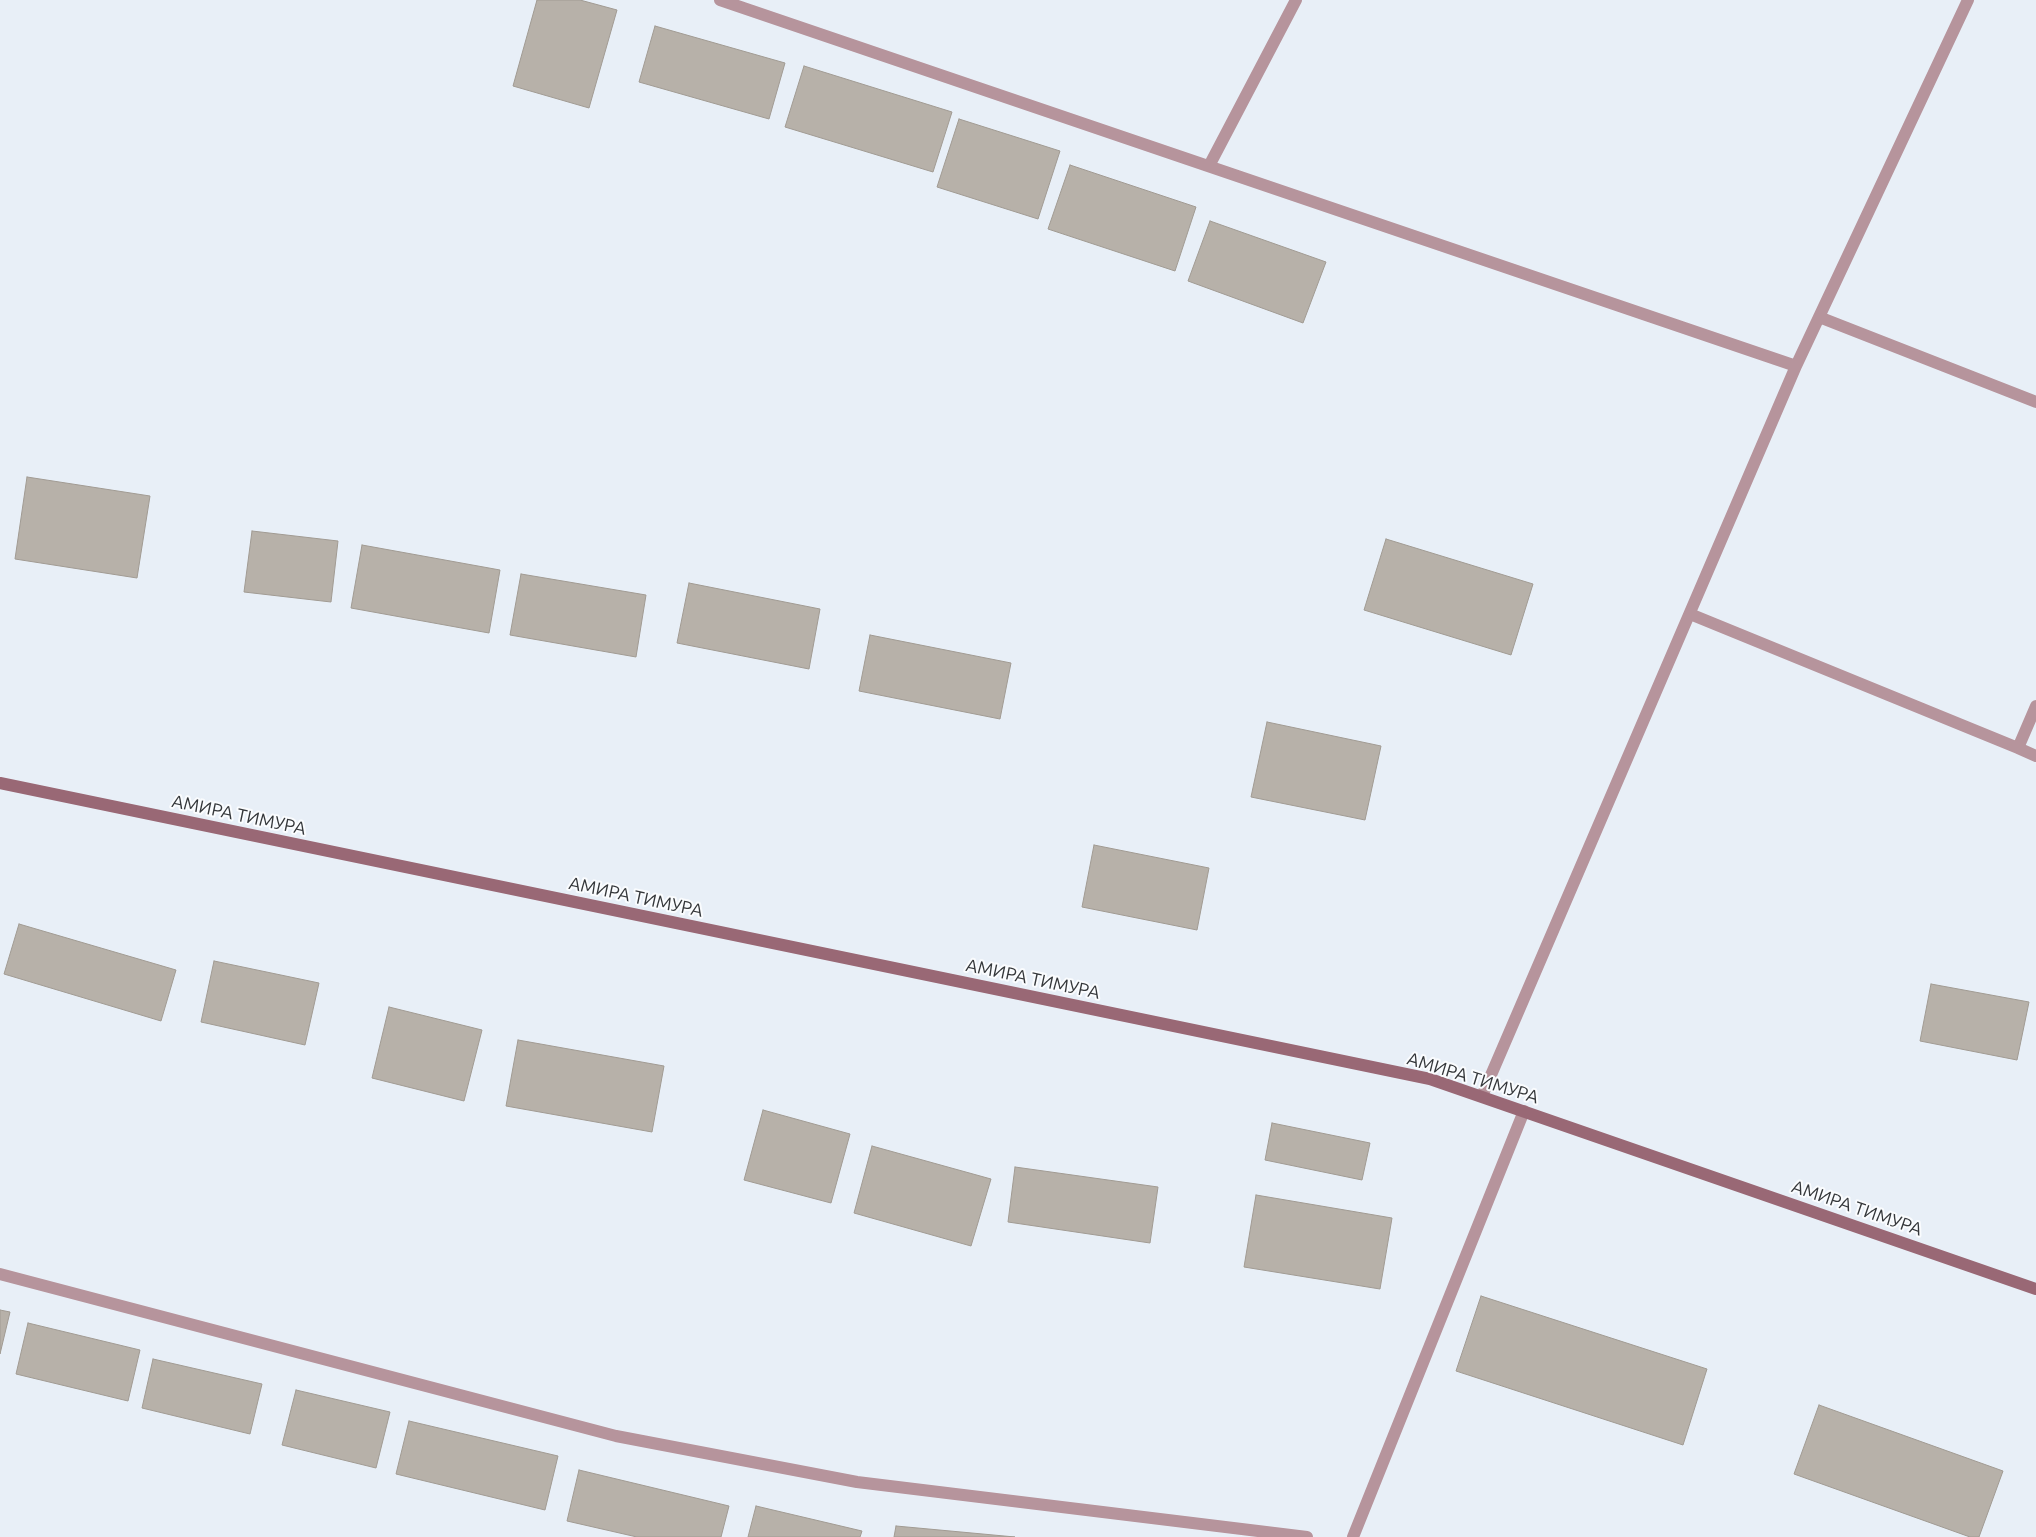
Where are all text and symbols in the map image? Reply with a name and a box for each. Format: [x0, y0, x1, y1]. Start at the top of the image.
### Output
street label: АМИРА ТИМУРА [170, 790, 308, 840]
street label: АМИРА ТИМУРА [567, 872, 705, 922]
street label: АМИРА ТИМУРА [964, 954, 1102, 1004]
street label: АМИРА ТИМУРА [1405, 1048, 1541, 1108]
street label: АМИРА ТИМУРА [1789, 1176, 1925, 1240]

